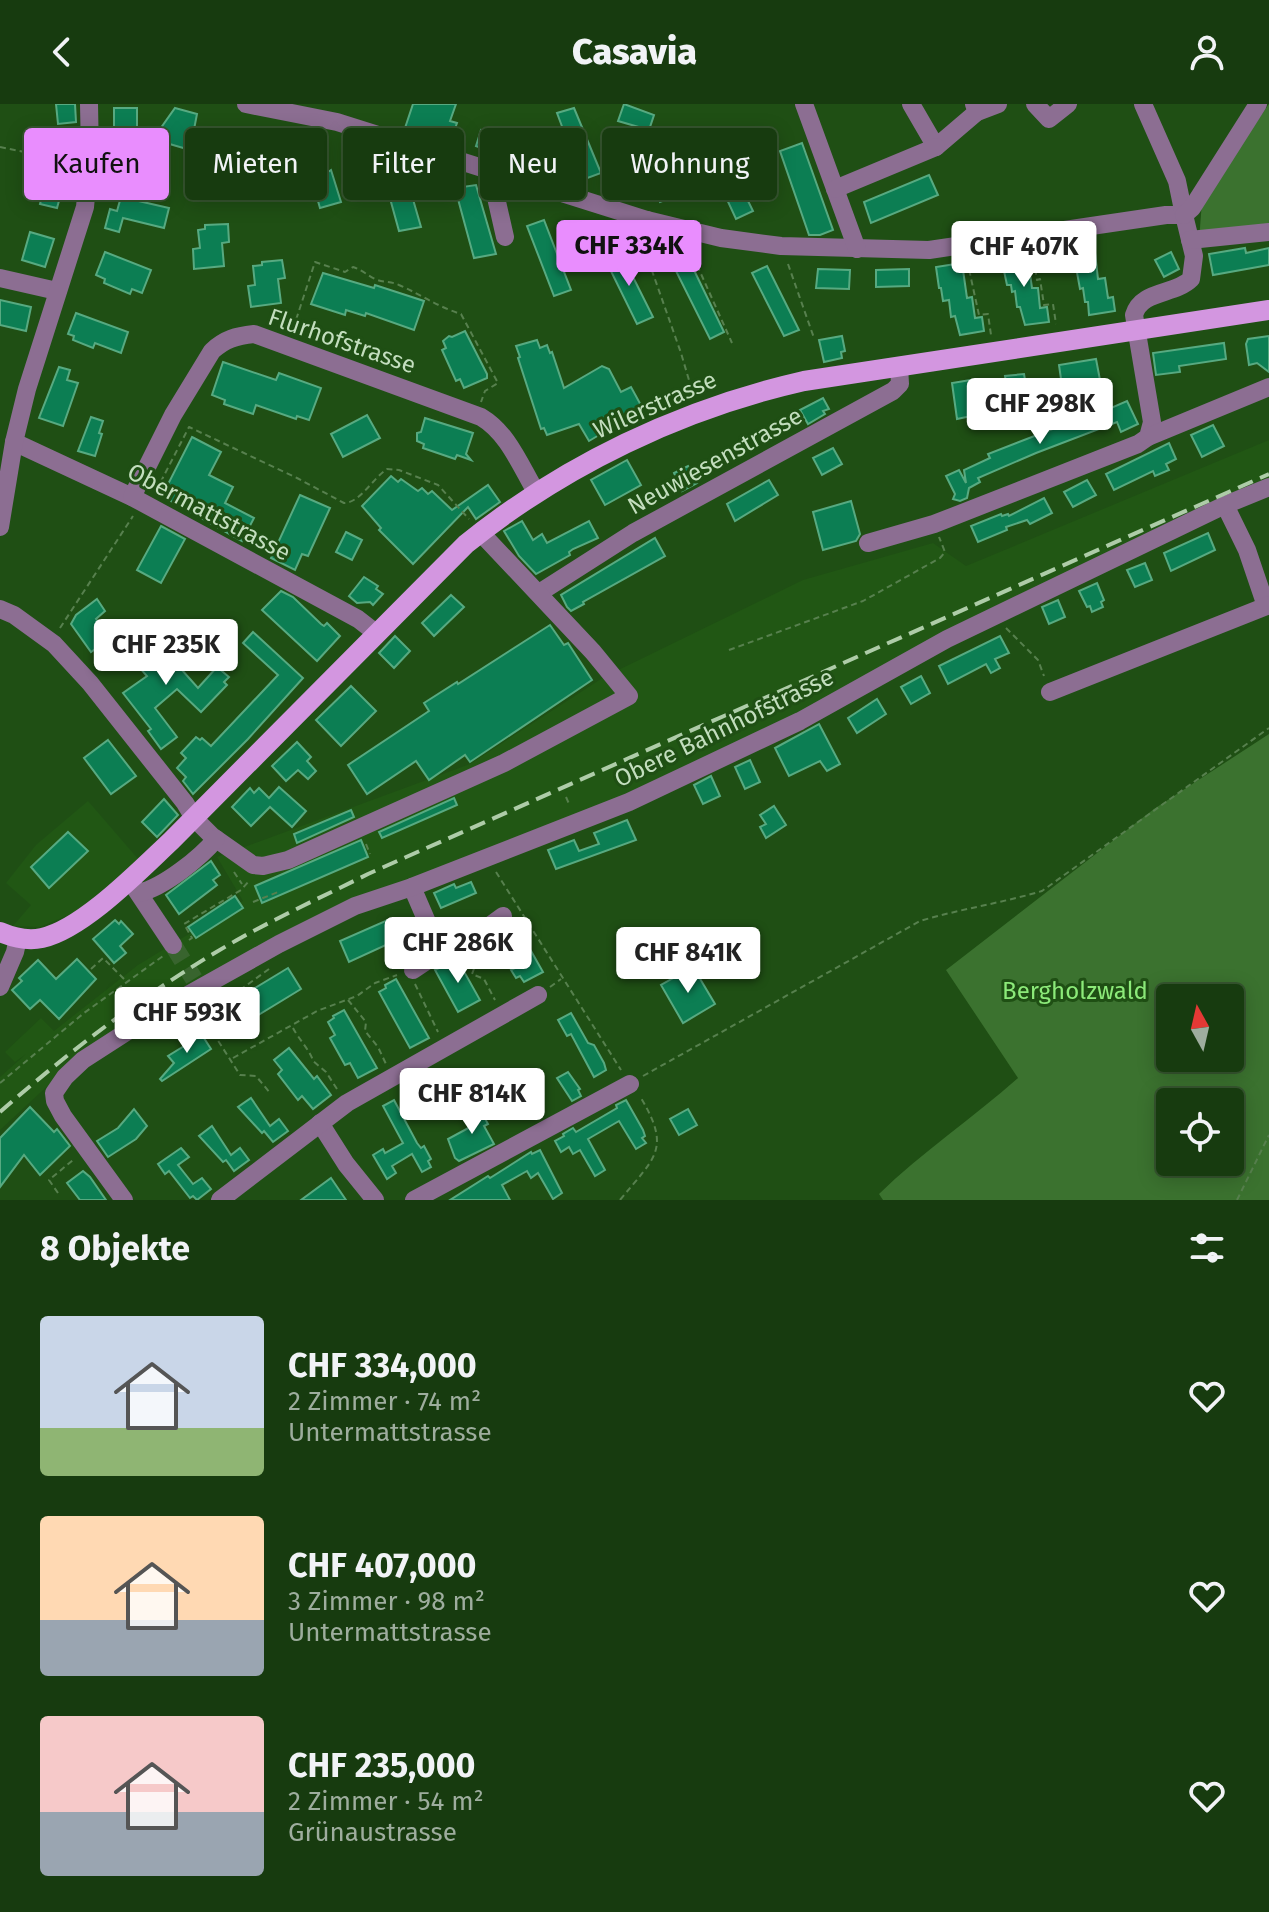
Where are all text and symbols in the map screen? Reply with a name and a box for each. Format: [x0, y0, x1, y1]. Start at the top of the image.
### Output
icon: back [40, 30, 84, 74]
text: Casavia [572, 30, 697, 74]
icon: person [1185, 30, 1229, 74]
chip: Kaufen [24, 128, 169, 200]
chip: Mieten [185, 128, 327, 200]
chip: Filter [343, 128, 464, 200]
chip: Neu [480, 128, 586, 200]
chip: Wohnung [602, 128, 777, 200]
pin: CHF 334K [546, 220, 712, 288]
pin: CHF 407K [941, 221, 1107, 289]
text: CHF 334K [574, 230, 684, 261]
text: CHF 407K [969, 231, 1079, 262]
street label: Flurhofstrasse [265, 303, 419, 379]
street label: Wilerstrasse [589, 365, 721, 445]
pin: CHF 298K [957, 378, 1123, 446]
text: CHF 298K [985, 388, 1095, 419]
street label: Neuwiesenstrasse [623, 401, 807, 521]
street label: Obermattstrasse [123, 457, 295, 567]
pin: CHF 235K [83, 619, 249, 687]
text: CHF 235K [112, 629, 220, 660]
street label: Obere Bahnhofstrasse [610, 663, 838, 793]
pin: CHF 286K [375, 917, 541, 985]
text: CHF 286K [403, 927, 513, 958]
pin: CHF 841K [605, 927, 771, 995]
text: CHF 841K [634, 937, 742, 968]
park label: Bergholzwald [1002, 977, 1148, 1005]
north arrow [1156, 984, 1244, 1072]
map controls [1156, 984, 1244, 1176]
pin: CHF 593K [104, 987, 270, 1055]
text: CHF 593K [133, 997, 241, 1028]
pin: CHF 814K [389, 1068, 555, 1136]
text: CHF 814K [418, 1078, 526, 1109]
button: locate [1156, 1088, 1244, 1176]
icon: filters [1185, 1226, 1229, 1270]
text: 8 Objekte [40, 1228, 190, 1269]
text: CHF 334,000 [288, 1345, 477, 1386]
icon: home [104, 1348, 200, 1444]
icon: heart [1185, 1374, 1229, 1418]
text: 2 Zimmer · 74 m² [288, 1386, 481, 1417]
text: Untermattstrasse [288, 1417, 492, 1448]
text: CHF 407,000 [288, 1545, 477, 1586]
icon: home [104, 1548, 200, 1644]
icon: heart [1185, 1574, 1229, 1618]
text: 3 Zimmer · 98 m² [288, 1586, 485, 1617]
text: Untermattstrasse [288, 1617, 492, 1648]
text: CHF 235,000 [288, 1745, 475, 1786]
icon: home [104, 1748, 200, 1844]
icon: heart [1185, 1774, 1229, 1818]
text: 2 Zimmer · 54 m² [288, 1786, 484, 1817]
text: Grünaustrasse [288, 1817, 457, 1848]

